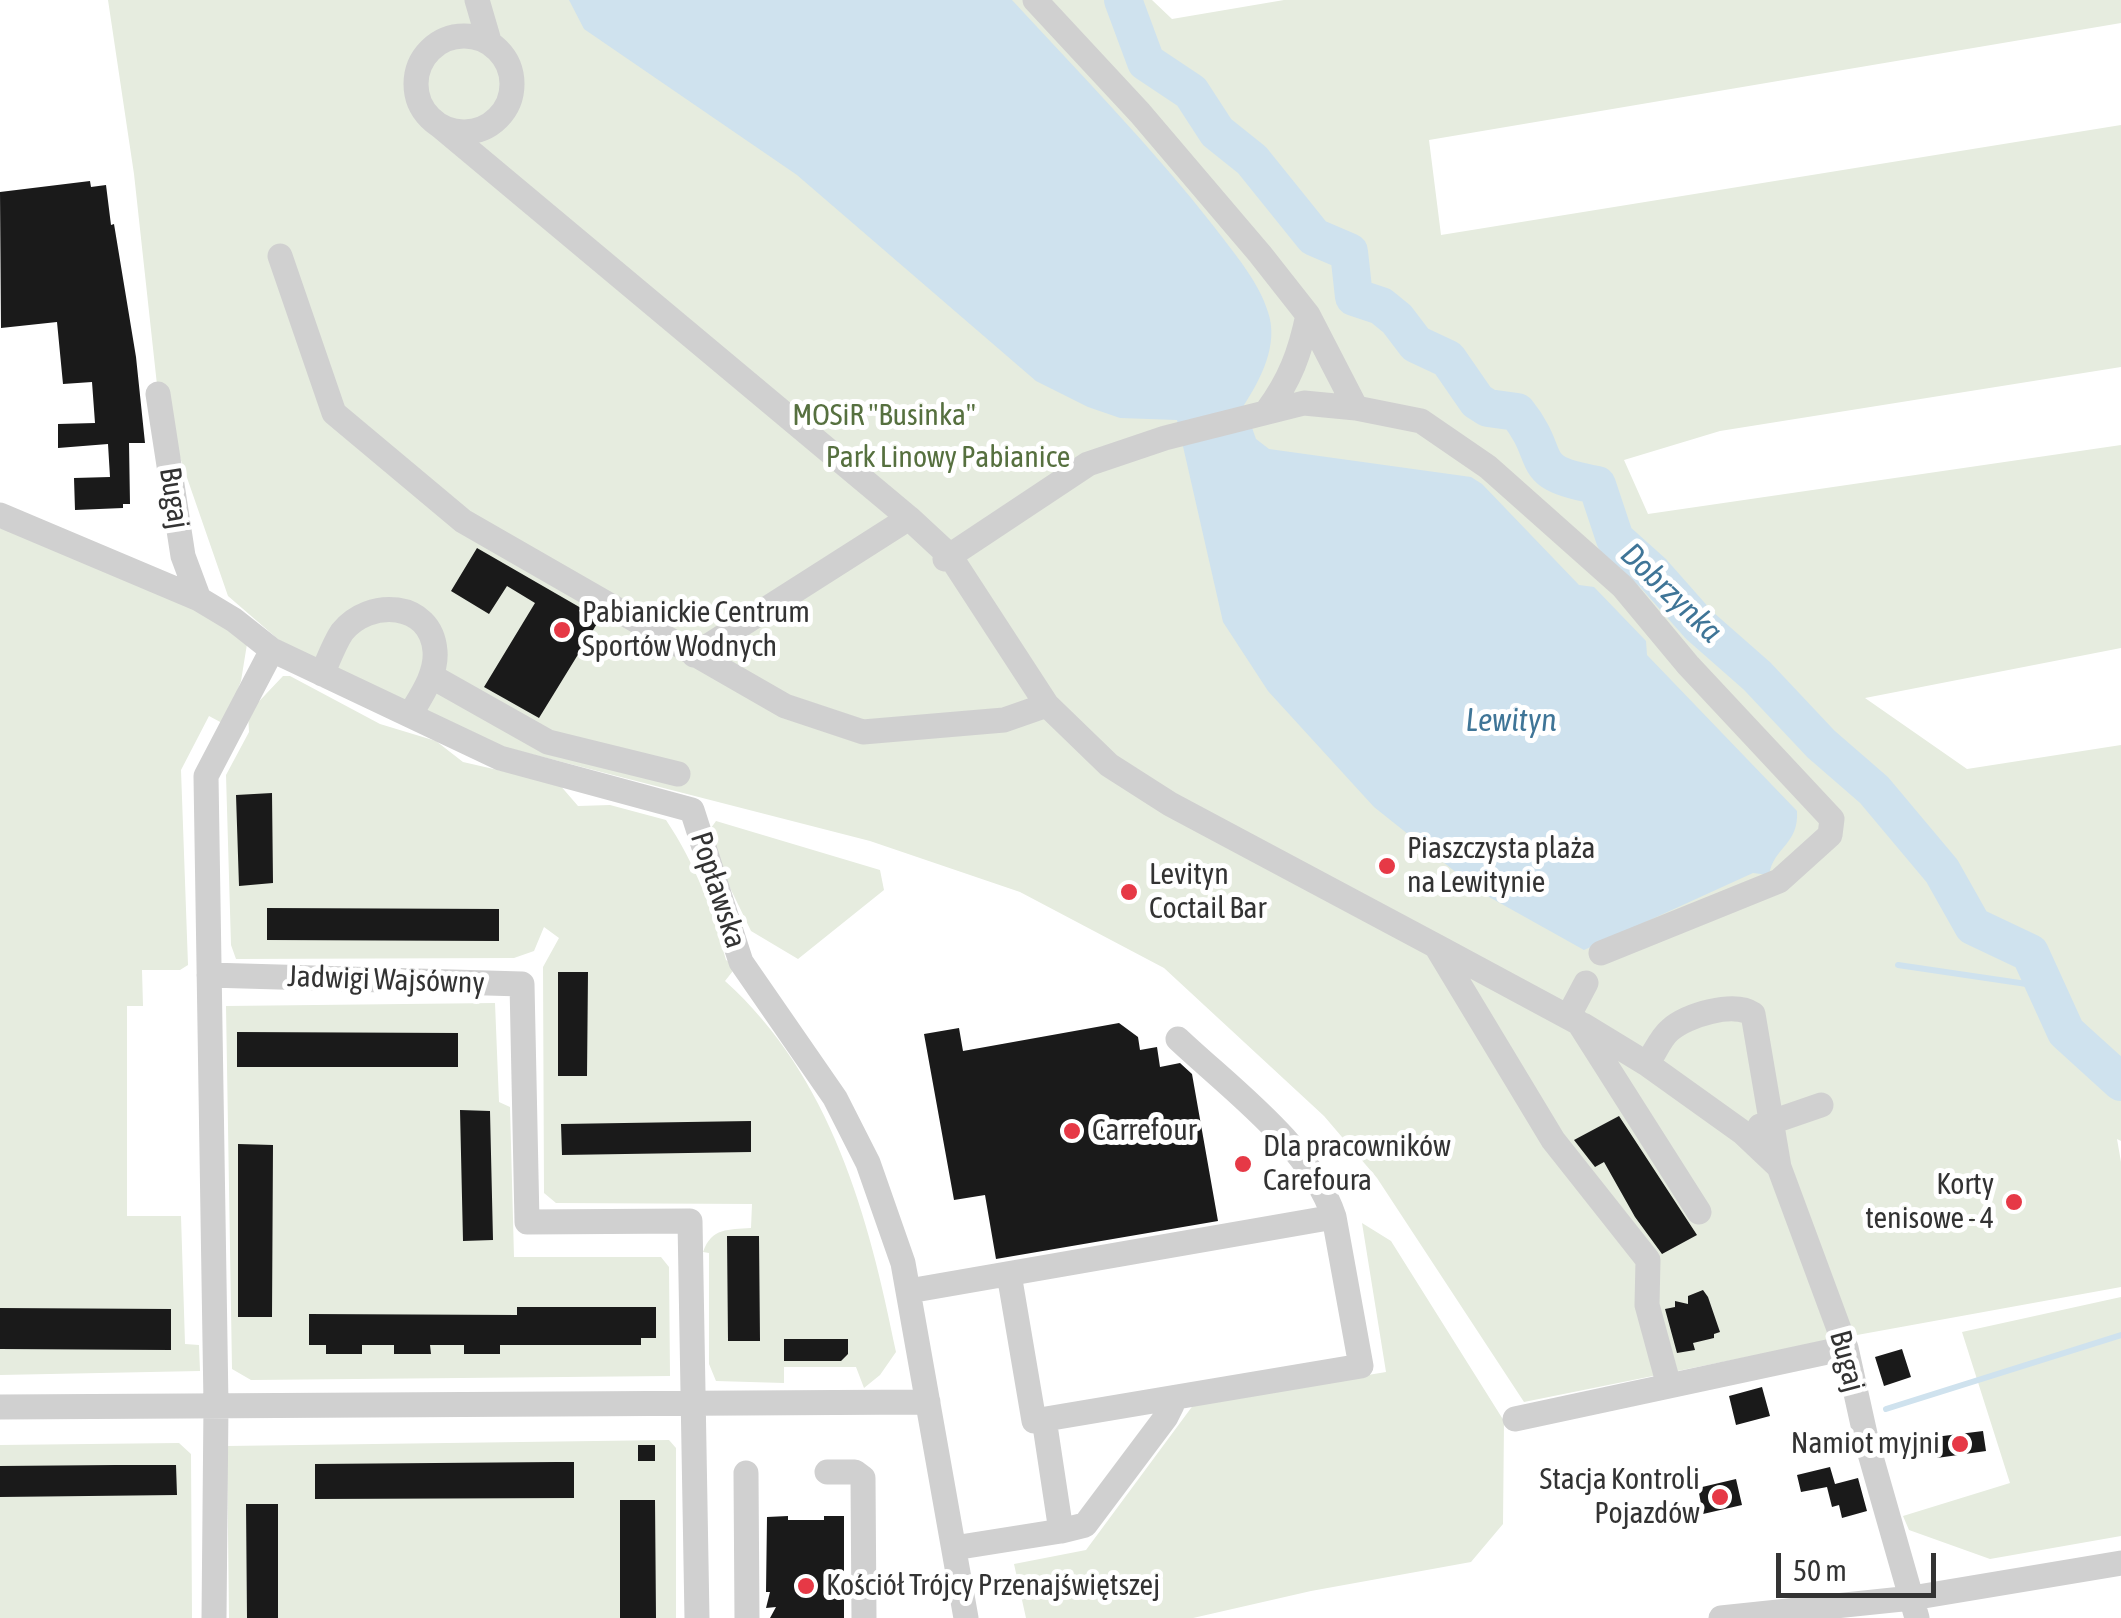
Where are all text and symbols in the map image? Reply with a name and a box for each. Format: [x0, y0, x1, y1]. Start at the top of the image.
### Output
park label: MOSiR "Businka" [792, 398, 976, 434]
park label: Park Linowy Pabianice [826, 440, 1070, 476]
street label: Bugaj [151, 465, 197, 531]
water label: Dobrzynka [1612, 535, 1730, 651]
place label: Pabianickie Centrum Sportów Wodnych [582, 595, 810, 666]
marker: Pabianickie Centrum Sportów Wodnych [551, 619, 573, 641]
water label: Lewityn [1466, 702, 1556, 740]
street label: Popławska [682, 827, 754, 953]
place label: Piaszczysta plaża na Lewitynie [1407, 831, 1595, 902]
marker: Piaszczysta plaża na Lewitynie [1376, 855, 1398, 877]
place label: Levityn Coctail Bar [1149, 857, 1266, 928]
marker: Levityn Coctail Bar [1118, 881, 1140, 903]
street label: Jadwigi Wajsówny [287, 959, 485, 1001]
place label: Carrefour [1092, 1113, 1196, 1149]
marker: Carrefour [1061, 1120, 1083, 1142]
place label: Dla pracowników Carefoura [1263, 1129, 1451, 1200]
marker: Dla pracowników Carefoura [1232, 1153, 1254, 1175]
place label: Korty tenisowe - 4 [1865, 1167, 1994, 1238]
marker: Korty tenisowe - 4 [2003, 1191, 2025, 1213]
street label: Bugaj [1822, 1326, 1872, 1396]
place label: Namiot myjni [1791, 1426, 1940, 1462]
marker: Namiot myjni [1949, 1433, 1971, 1455]
place label: Stacja Kontroli Pojazdów [1540, 1462, 1700, 1532]
marker: Stacja Kontroli Pojazdów [1709, 1486, 1731, 1508]
scale bar [1781, 1533, 1941, 1595]
text: 50 m [1793, 1553, 1847, 1587]
place label: Kościół Trójcy Przenajświętszej [826, 1568, 1160, 1604]
marker: Kościół Trójcy Przenajświętszej [795, 1575, 817, 1597]

